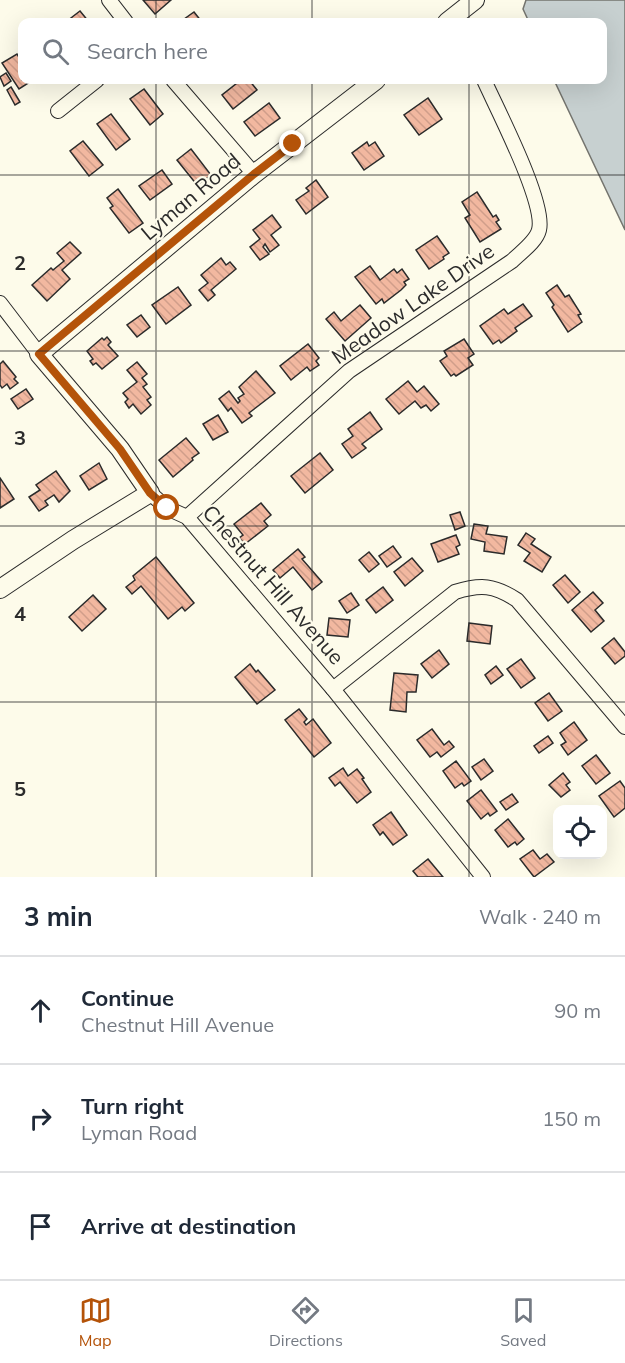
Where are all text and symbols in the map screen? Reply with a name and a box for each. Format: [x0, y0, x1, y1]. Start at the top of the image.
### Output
search box [18, 18, 607, 84]
icon: search [39, 35, 72, 68]
text: Search here [87, 37, 208, 65]
route end [279, 130, 305, 156]
street label: Lyman Road [135, 147, 245, 245]
street label: Meadow Lake Drive [326, 237, 499, 369]
text: 2 [14, 250, 26, 275]
text: 3 [14, 425, 26, 450]
route start [153, 494, 179, 520]
street label: Chestnut Hill Avenue [197, 499, 350, 669]
text: 4 [14, 601, 26, 626]
text: 5 [14, 776, 26, 801]
map controls [553, 805, 607, 859]
button: locate [553, 805, 607, 859]
text: 3 min [24, 900, 93, 933]
text: Walk · 240 m [479, 904, 601, 929]
text: Continue [81, 984, 174, 1012]
icon: ahead [24, 994, 57, 1027]
text: 90 m [554, 998, 601, 1023]
text: Chestnut Hill Avenue [81, 1012, 274, 1037]
text: Turn right [81, 1092, 184, 1120]
icon: right [24, 1102, 57, 1135]
text: 150 m [542, 1106, 601, 1131]
text: Lyman Road [81, 1120, 197, 1145]
icon: arrive [24, 1210, 57, 1243]
text: Arrive at destination [81, 1212, 296, 1240]
tab: Map [79, 1294, 112, 1350]
tab: Directions [269, 1294, 343, 1350]
tab: Saved [500, 1294, 546, 1350]

